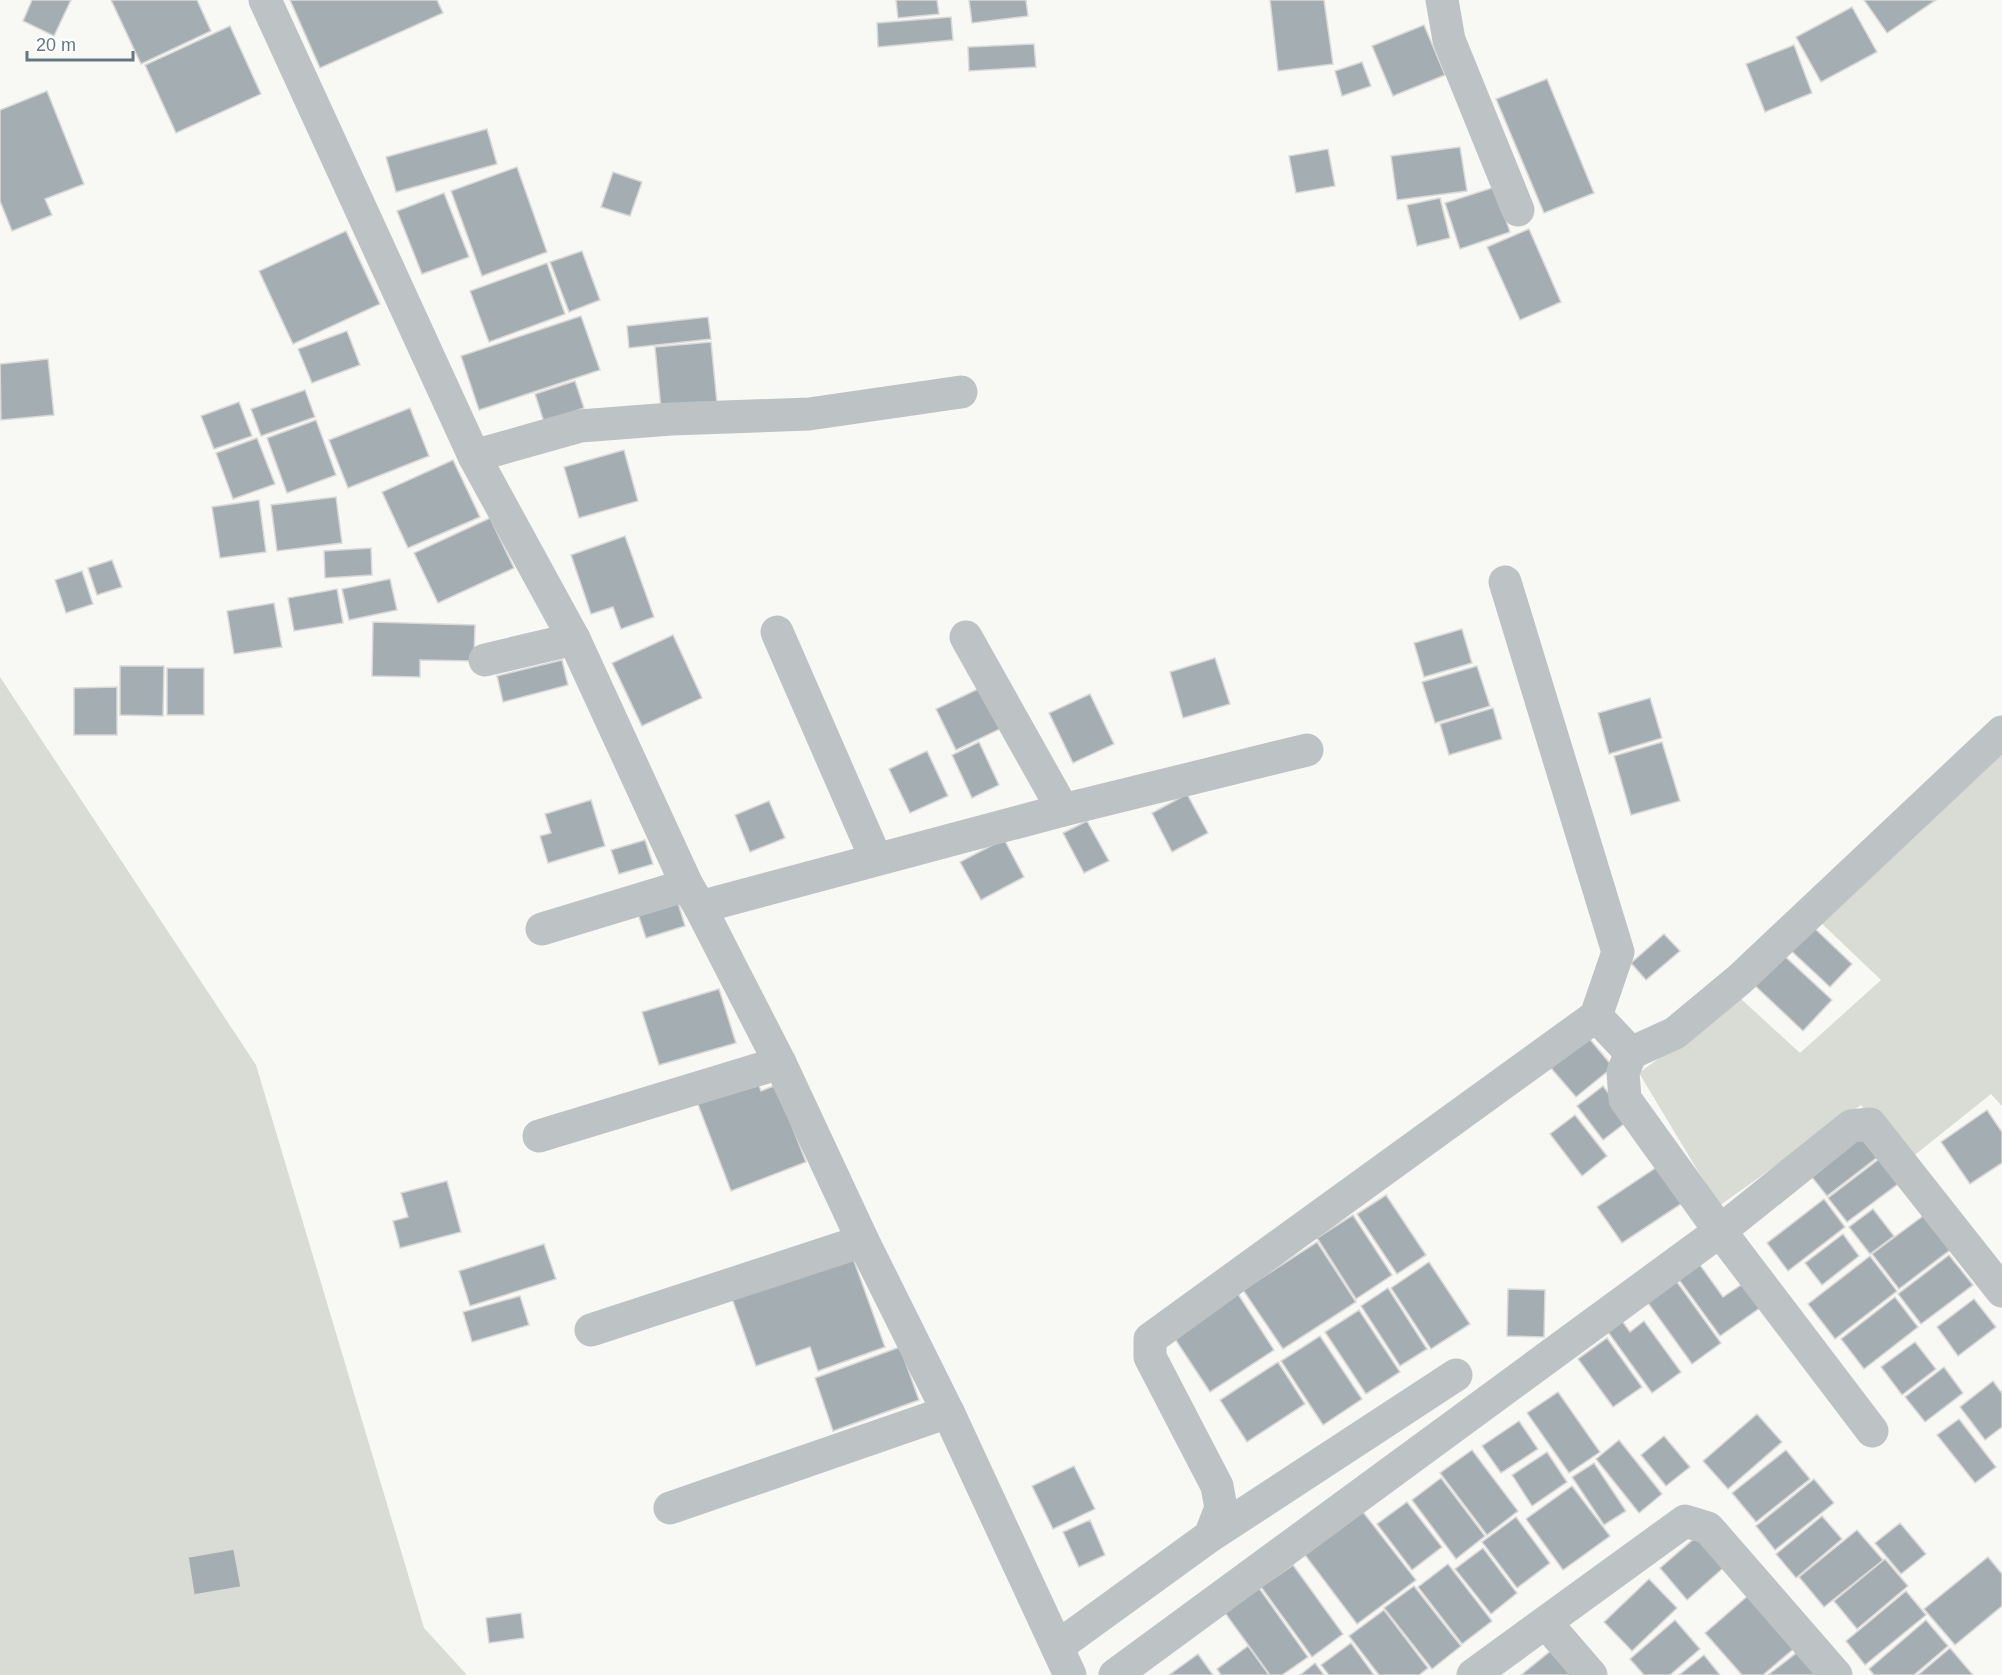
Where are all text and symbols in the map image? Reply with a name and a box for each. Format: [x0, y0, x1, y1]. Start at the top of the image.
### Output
scale bar [27, 24, 134, 62]
text: 20 m [36, 35, 76, 55]

